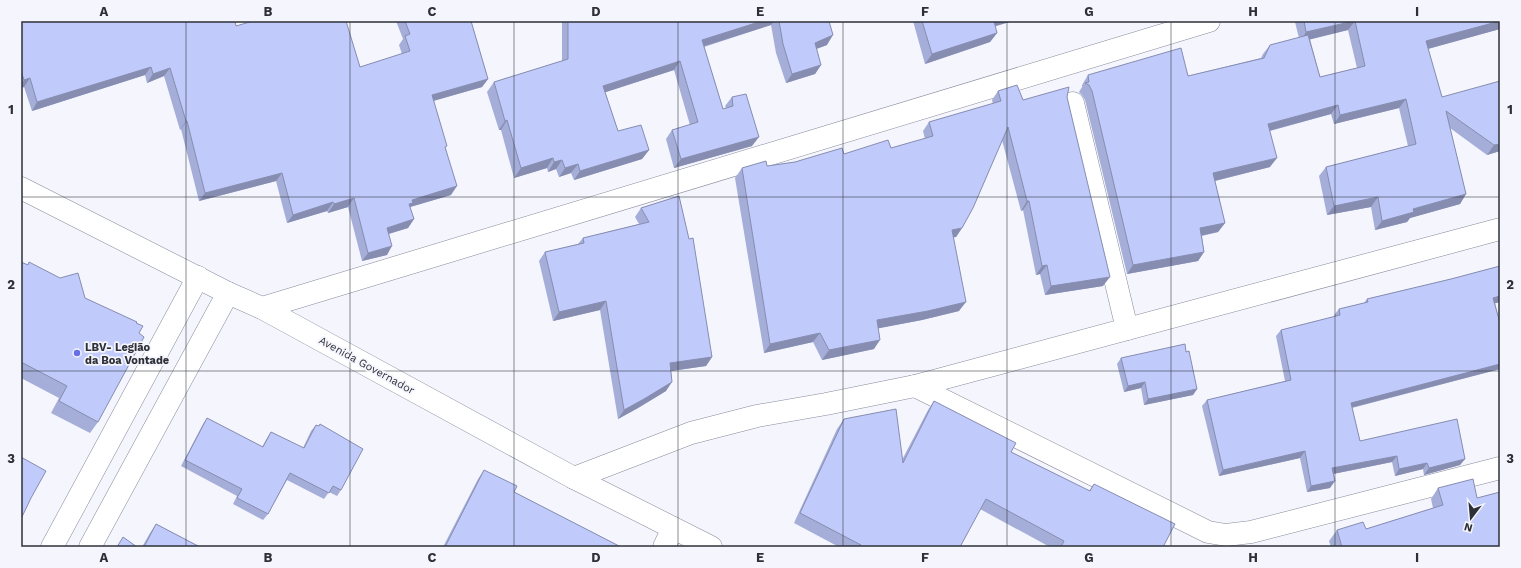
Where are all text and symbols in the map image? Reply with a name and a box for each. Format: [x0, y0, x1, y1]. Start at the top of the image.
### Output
text: A [100, 4, 109, 19]
text: B [264, 4, 273, 19]
text: C [428, 4, 437, 19]
text: D [591, 4, 601, 19]
text: E [756, 4, 764, 19]
text: F [921, 4, 929, 19]
text: G [1084, 4, 1094, 19]
text: H [1248, 4, 1258, 19]
text: I [1415, 4, 1419, 19]
text: 1 [8, 102, 14, 117]
text: 1 [1507, 102, 1513, 117]
text: 2 [7, 277, 15, 292]
text: 2 [1506, 277, 1514, 292]
street label: Avenida Governador [317, 334, 417, 397]
place label: LBV- Legião da Boa Vontade [85, 341, 169, 367]
marker: LBV- Legião da Boa Vontade [72, 348, 82, 358]
text: 3 [7, 451, 15, 466]
text: 3 [1506, 451, 1514, 466]
north arrow [1451, 498, 1491, 538]
text: N [1463, 520, 1474, 535]
text: A [100, 550, 109, 565]
text: B [264, 550, 273, 565]
text: C [428, 550, 437, 565]
text: D [591, 550, 601, 565]
text: E [756, 550, 764, 565]
text: F [921, 550, 929, 565]
text: G [1084, 550, 1094, 565]
text: H [1248, 550, 1258, 565]
text: I [1415, 550, 1419, 565]

